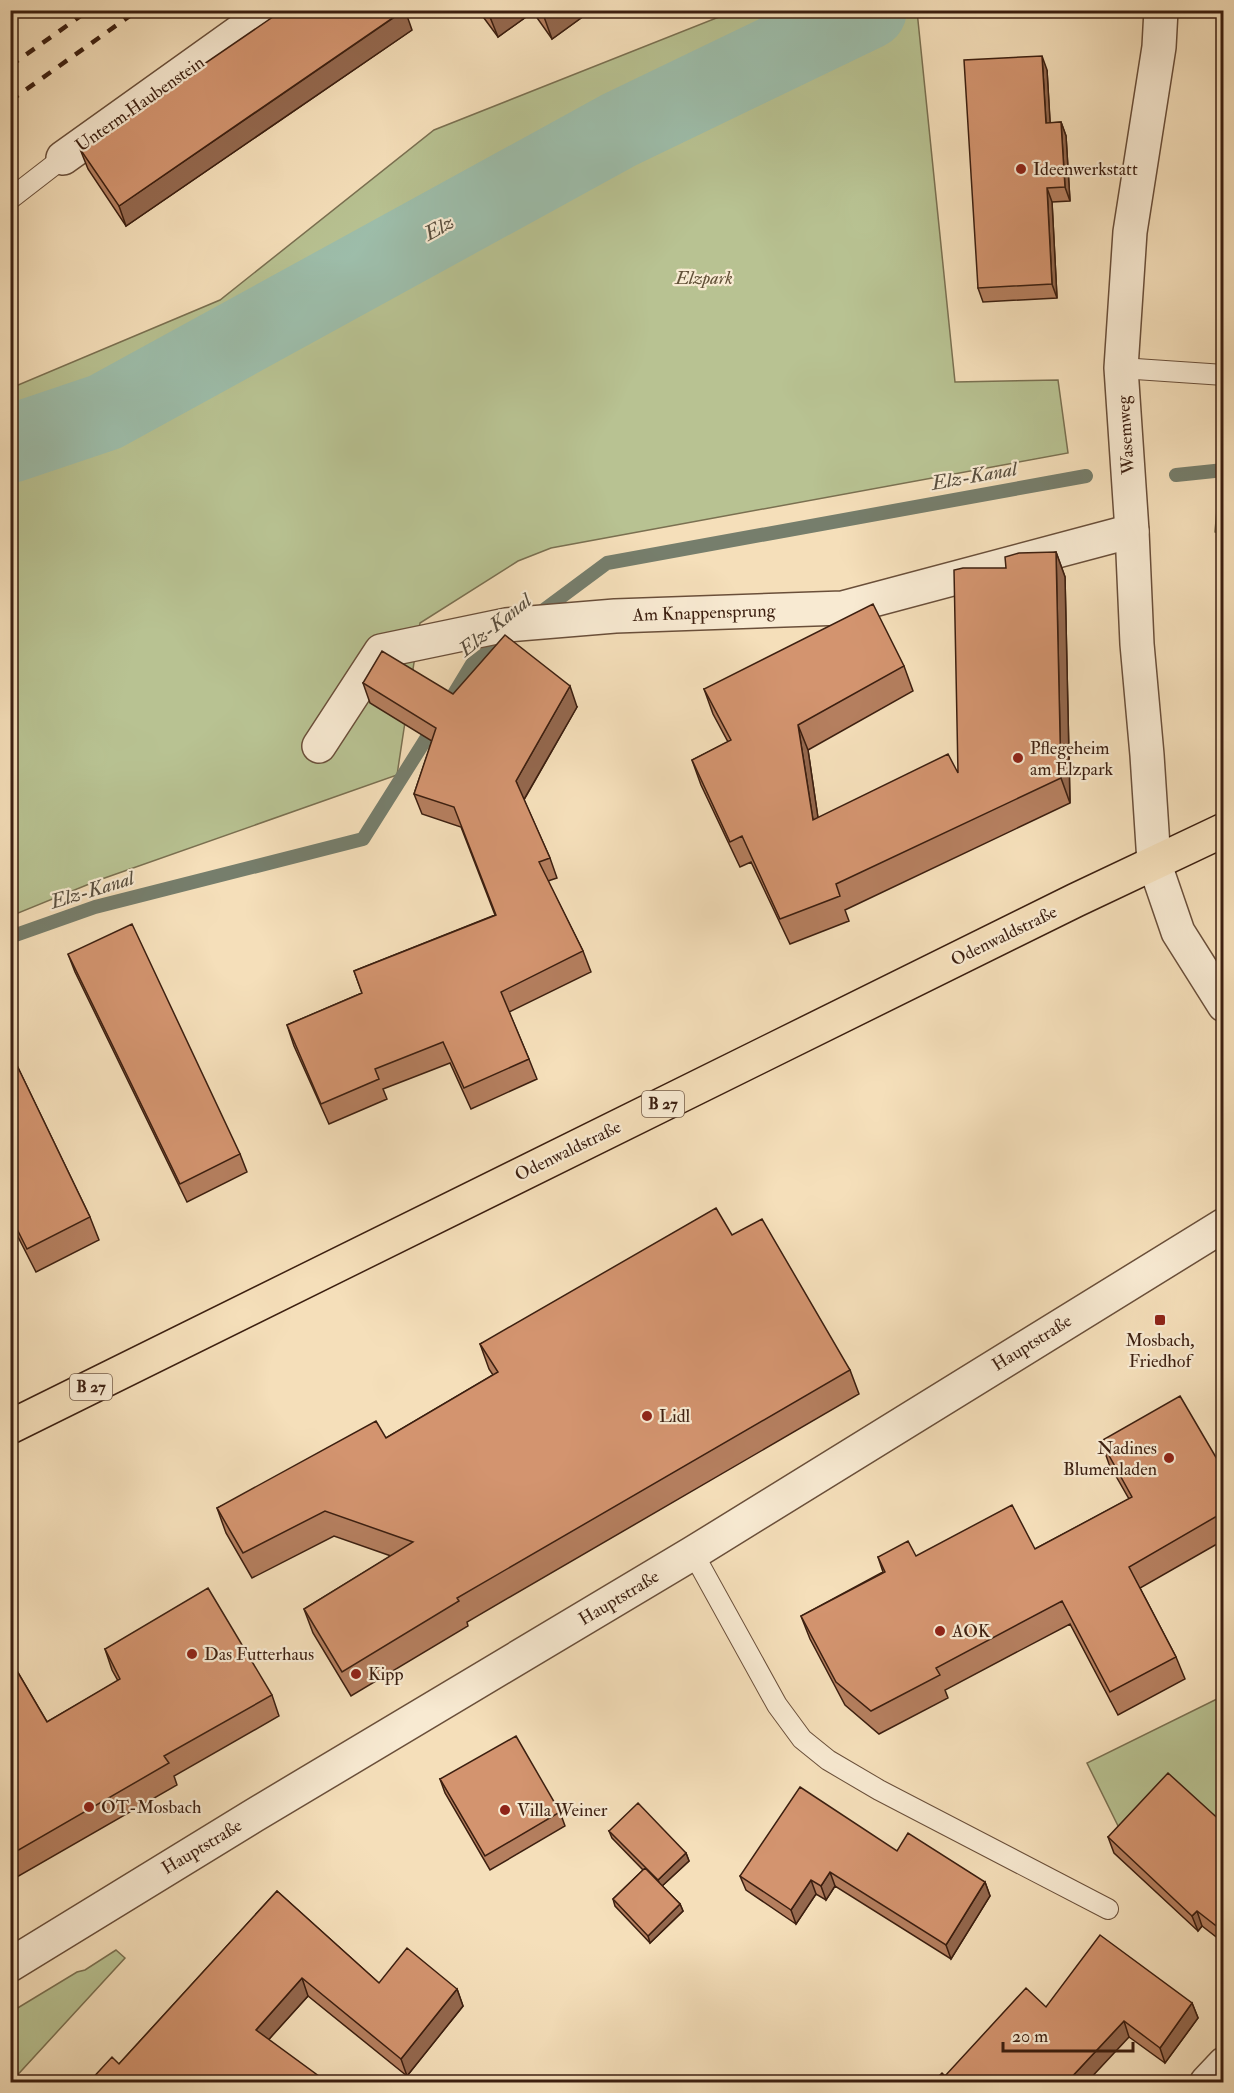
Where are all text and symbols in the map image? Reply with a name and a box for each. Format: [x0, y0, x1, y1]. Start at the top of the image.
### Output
street label: Unterm Haubenstein [71, 51, 209, 157]
place label: Ideenwerkstatt [1033, 158, 1138, 181]
marker: Ideenwerkstatt [1014, 162, 1028, 176]
water label: Elz [418, 210, 458, 247]
park label: Elzpark [674, 267, 733, 290]
street label: Wasemweg [1112, 394, 1140, 476]
water label: Elz-Kanal [927, 456, 1021, 496]
water label: Elz-Kanal [452, 587, 538, 663]
street label: Am Knappensprung [631, 599, 777, 627]
place label: Pflegeheim am Elzpark [1030, 737, 1114, 781]
marker: Pflegeheim am Elzpark [1011, 751, 1025, 765]
water label: Elz-Kanal [45, 865, 139, 915]
street label: Odenwaldstraße [947, 900, 1061, 972]
road number: B 27 [642, 1091, 684, 1117]
street label: Odenwaldstraße [511, 1115, 625, 1187]
street label: Hauptstraße [988, 1309, 1077, 1377]
marker: Mosbach, Friedhof [1153, 1313, 1167, 1327]
place label: Mosbach, Friedhof [1125, 1329, 1195, 1373]
road number: B 27 [70, 1374, 112, 1400]
place label: Lidl [659, 1405, 691, 1428]
marker: Lidl [640, 1409, 654, 1423]
place label: Nadines Blumenladen [1063, 1437, 1157, 1481]
marker: Nadines Blumenladen [1162, 1451, 1176, 1465]
street label: Hauptstraße [575, 1565, 664, 1631]
place label: AOK [951, 1620, 991, 1643]
marker: AOK [933, 1624, 947, 1638]
place label: Das Futterhaus [204, 1643, 314, 1666]
marker: Das Futterhaus [185, 1647, 199, 1661]
place label: Kipp [368, 1663, 404, 1686]
marker: Kipp [349, 1667, 363, 1681]
place label: OT-Mosbach [101, 1796, 202, 1819]
place label: Villa Weiner [517, 1799, 608, 1822]
marker: OT-Mosbach [82, 1800, 96, 1814]
marker: Villa Weiner [498, 1803, 512, 1817]
street label: Hauptstraße [158, 1814, 247, 1880]
scale bar [1003, 2015, 1134, 2053]
text: 20 m [1012, 2025, 1048, 2048]

